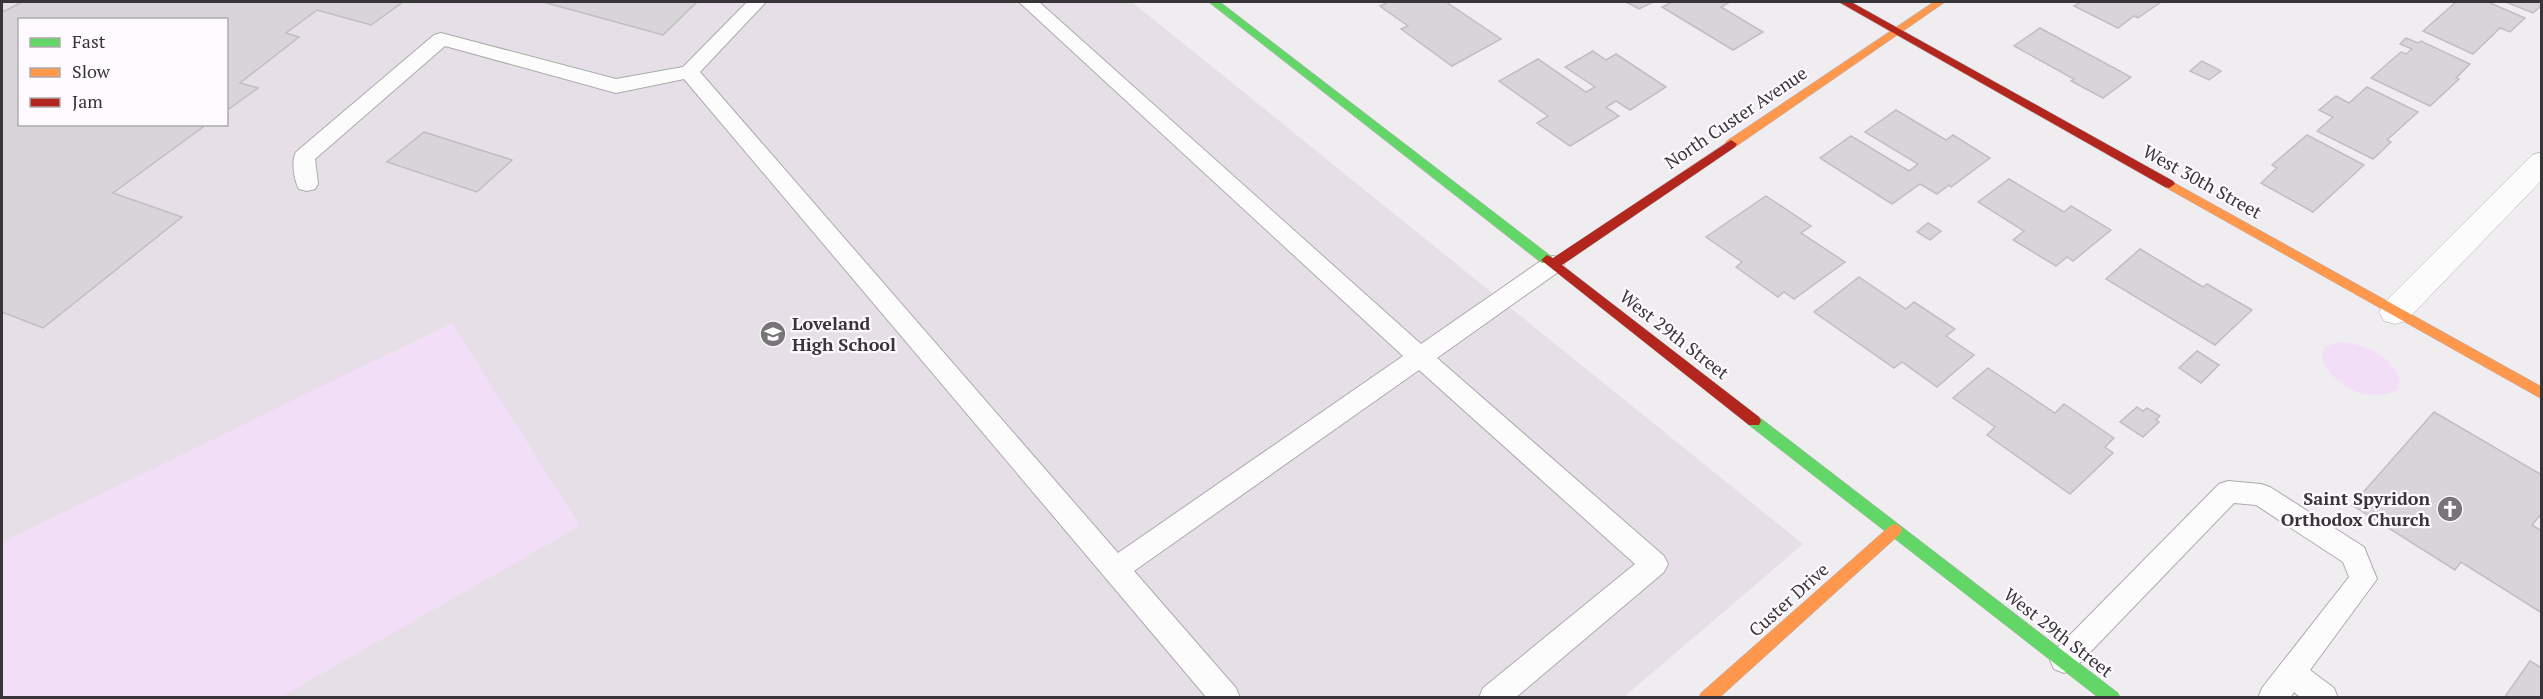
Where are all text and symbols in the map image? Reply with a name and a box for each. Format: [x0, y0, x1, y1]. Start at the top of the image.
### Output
legend [18, 18, 228, 126]
text: Fast [72, 29, 106, 53]
text: Slow [72, 59, 111, 83]
street label: North Custer Avenue [1660, 61, 1811, 174]
text: Jam [72, 89, 103, 113]
street label: West 30th Street [2139, 139, 2266, 224]
street label: West 29th Street [1615, 284, 1734, 385]
place label: Loveland High School [792, 311, 896, 356]
school or university icon: Loveland High School [758, 319, 788, 349]
place label: Saint Spyridon Orthodox Church [2281, 486, 2430, 531]
church icon: Saint Spyridon Orthodox Church [2435, 494, 2465, 524]
street label: Custer Drive [1743, 557, 1833, 642]
street label: West 29th Street [1999, 582, 2118, 683]

